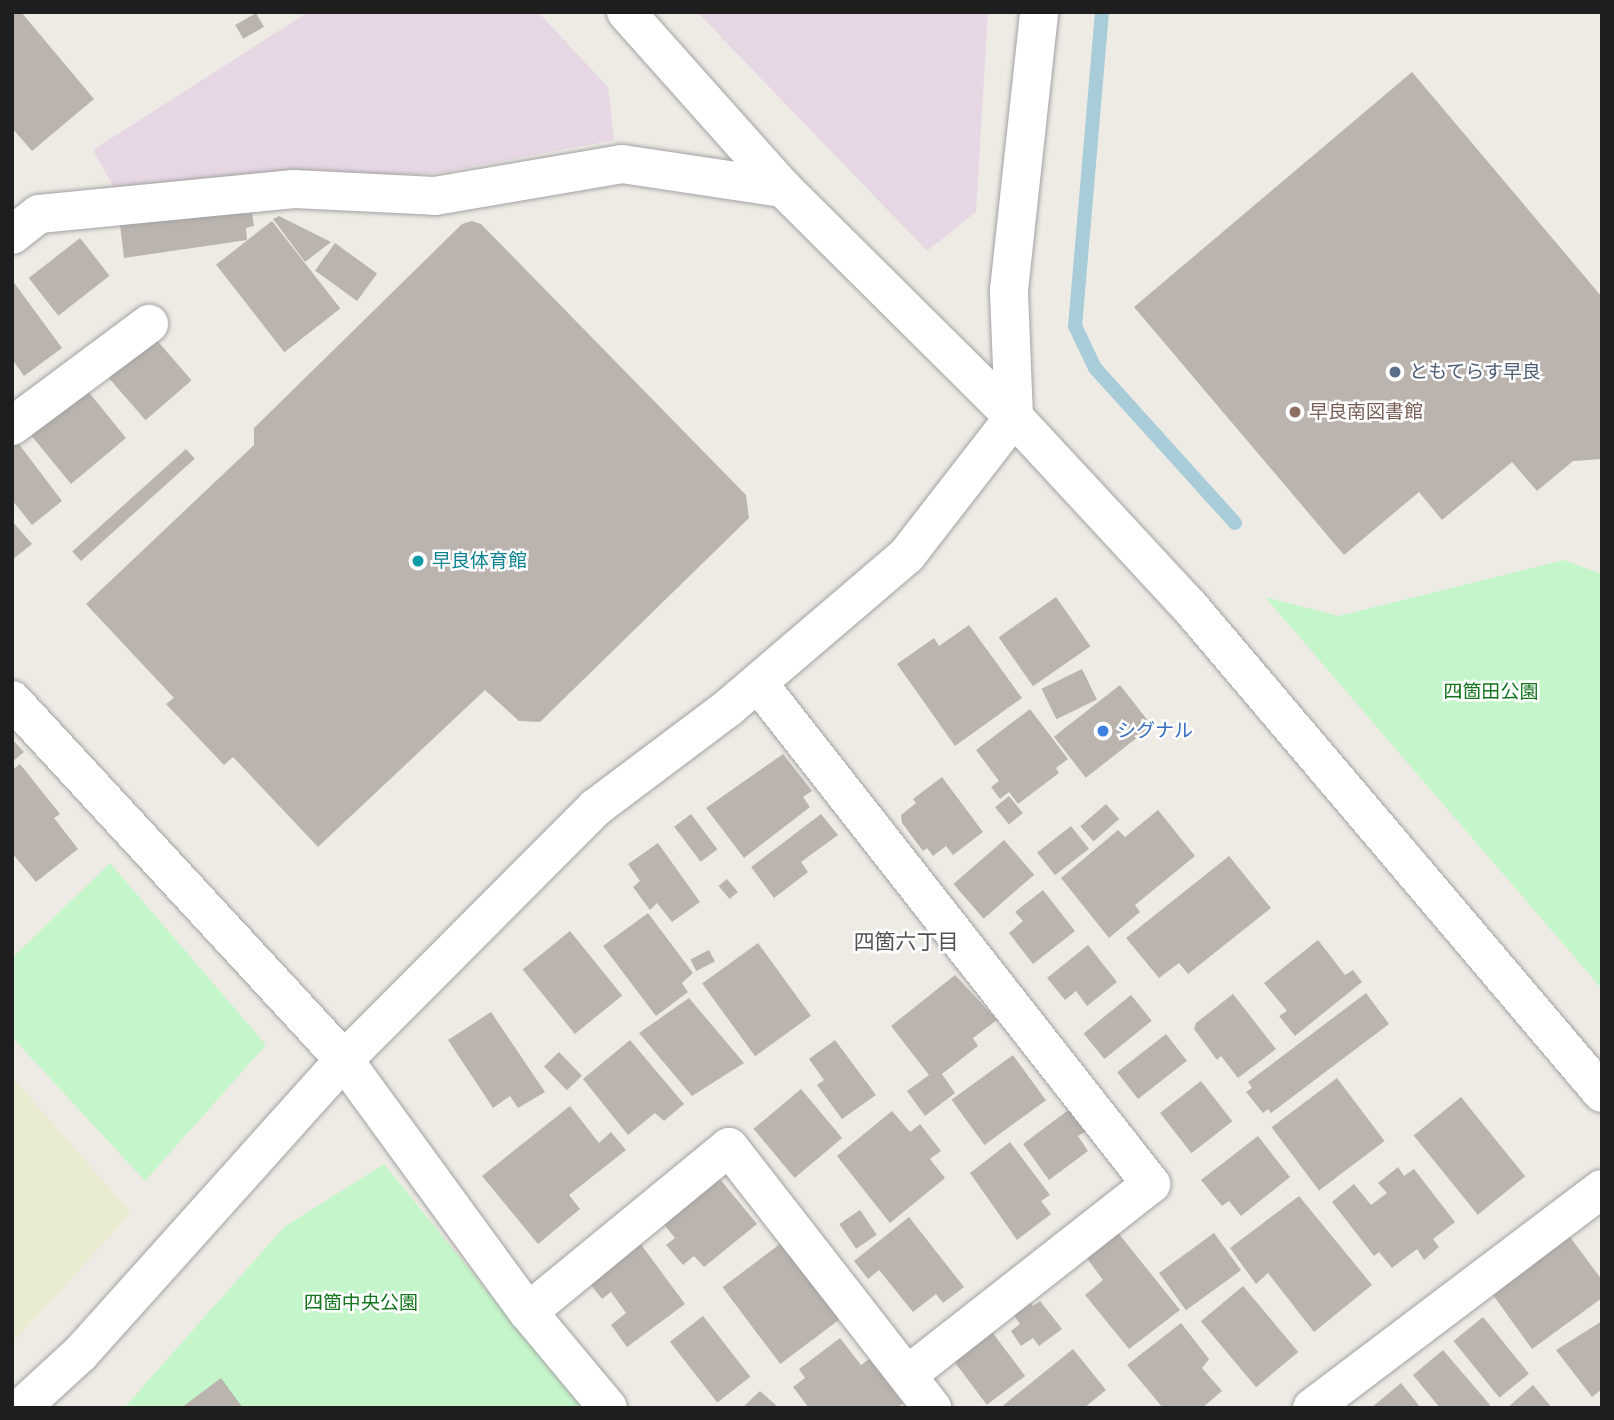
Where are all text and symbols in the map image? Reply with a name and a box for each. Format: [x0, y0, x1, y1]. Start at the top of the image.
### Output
place label: ともてらす早良 [1409, 361, 1542, 383]
marker: ともてらす早良 [1387, 364, 1403, 380]
place label: 早良南図書館 [1309, 401, 1423, 423]
marker: 早良南図書館 [1287, 404, 1303, 420]
place label: 早良体育館 [432, 550, 527, 572]
marker: 早良体育館 [410, 553, 426, 569]
park label: 四箇田公園 [1444, 681, 1538, 703]
place label: シグナル [1117, 720, 1193, 742]
marker: シグナル [1095, 723, 1111, 739]
district label: 四箇六丁目 [854, 928, 958, 954]
park label: 四箇中央公園 [304, 1292, 418, 1314]

